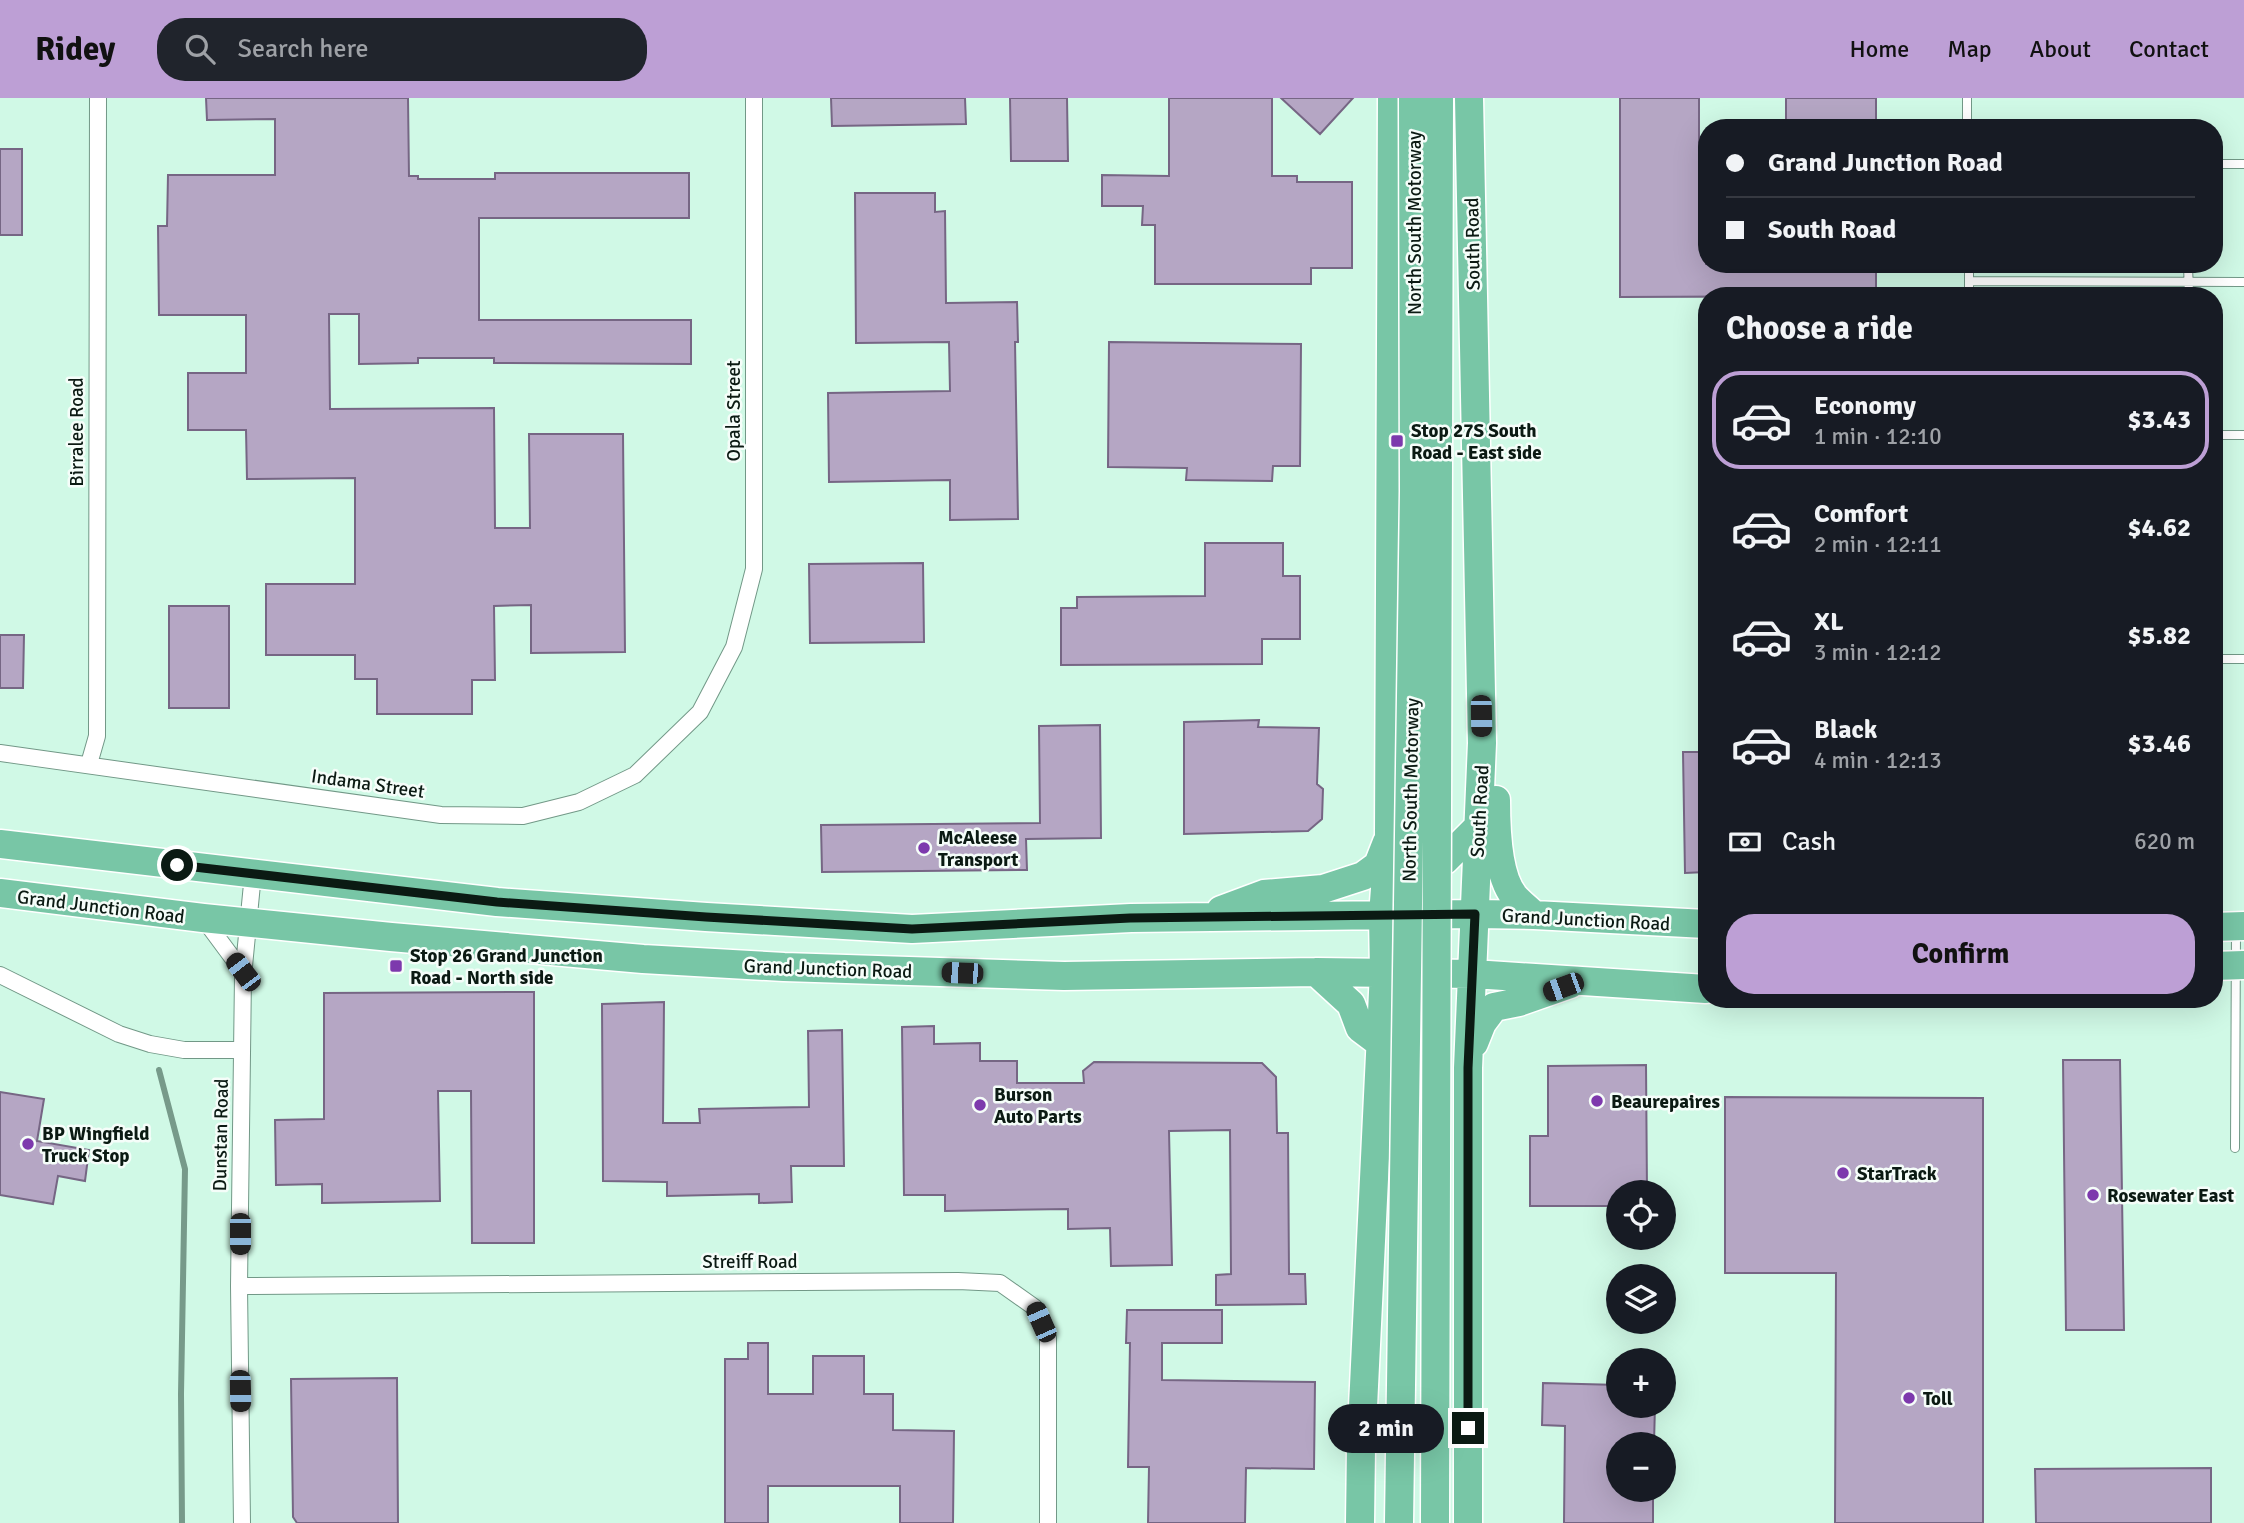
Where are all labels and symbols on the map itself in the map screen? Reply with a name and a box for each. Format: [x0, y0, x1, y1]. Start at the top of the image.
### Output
street label: North South Motorway [1403, 131, 1427, 315]
street label: South Road [1460, 197, 1486, 291]
street label: Opala Street [722, 360, 746, 462]
street label: Birralee Road [65, 377, 89, 487]
place label: Stop 27S South Road - East side [1411, 419, 1542, 465]
marker: Stop 27S South Road - East side [1389, 433, 1405, 449]
car [1471, 695, 1492, 737]
street label: North South Motorway [1397, 698, 1425, 882]
street label: Indama Street [310, 764, 426, 804]
street label: South Road [1466, 764, 1494, 858]
place label: McAleese Transport [938, 826, 1018, 872]
marker: McAleese Transport [916, 840, 932, 856]
route start [161, 849, 193, 881]
street label: Grand Junction Road [16, 885, 186, 929]
street label: Grand Junction Road [1501, 904, 1671, 936]
place label: Stop 26 Grand Junction Road - North side [410, 944, 603, 990]
car [222, 949, 265, 995]
street label: Grand Junction Road [743, 954, 913, 984]
marker: Stop 26 Grand Junction Road - North side [388, 958, 404, 974]
car [941, 962, 984, 984]
car [1540, 970, 1587, 1004]
street label: Dunstan Road [208, 1078, 234, 1192]
place label: Burson Auto Parts [994, 1083, 1082, 1129]
place label: Beaurepaires [1611, 1090, 1720, 1114]
marker: Beaurepaires [1589, 1093, 1605, 1109]
marker: Burson Auto Parts [972, 1097, 988, 1113]
place label: BP Wingfield Truck Stop [42, 1122, 149, 1168]
marker: BP Wingfield Truck Stop [20, 1136, 36, 1152]
place label: StarTrack [1857, 1162, 1937, 1186]
marker: StarTrack [1835, 1165, 1851, 1181]
place label: Rosewater East [2107, 1184, 2234, 1208]
marker: Rosewater East [2085, 1187, 2101, 1203]
car [230, 1213, 251, 1255]
street label: Streiff Road [702, 1250, 798, 1274]
car [1023, 1299, 1060, 1345]
car [230, 1370, 251, 1412]
place label: Toll [1923, 1387, 1953, 1411]
marker: Toll [1901, 1390, 1917, 1406]
callout: 2 min [1328, 1404, 1444, 1452]
route end [1452, 1412, 1484, 1444]

